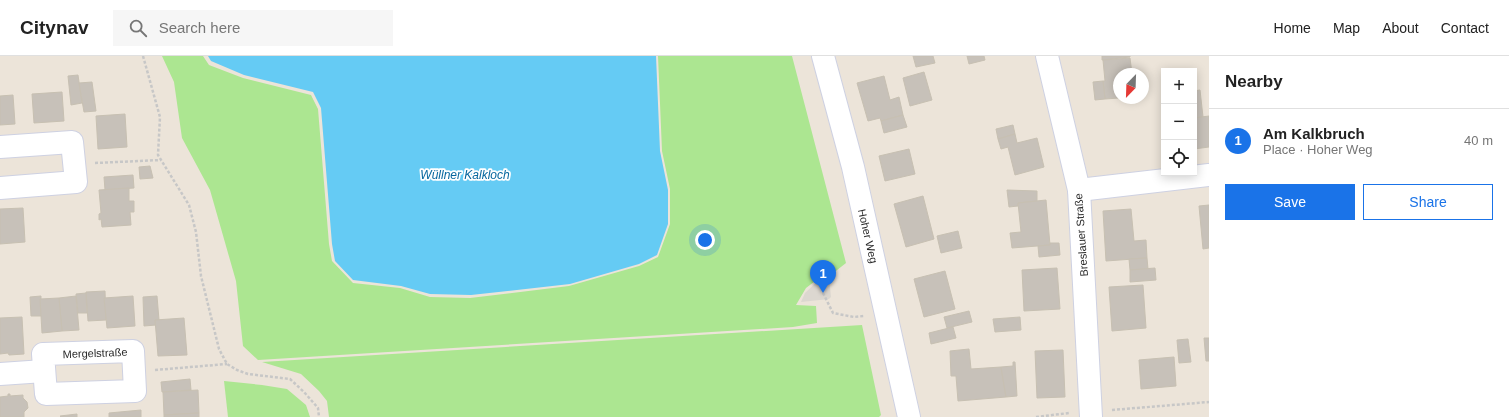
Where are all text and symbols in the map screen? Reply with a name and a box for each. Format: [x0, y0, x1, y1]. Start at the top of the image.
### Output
search box [113, 10, 393, 46]
text: Citynav [20, 17, 89, 38]
icon: search [127, 17, 149, 39]
text: Search here [159, 19, 240, 36]
text: Home [1274, 20, 1311, 36]
text: Map [1333, 20, 1360, 36]
text: About [1382, 20, 1419, 36]
text: Contact [1441, 20, 1489, 36]
north arrow [1113, 68, 1149, 104]
map controls [1161, 68, 1197, 176]
button: + [1161, 68, 1197, 104]
text: Nearby [1225, 72, 1283, 91]
button: − [1161, 104, 1197, 140]
text: Am Kalkbruch [1263, 125, 1365, 142]
text: 1 [1234, 133, 1242, 148]
text: 40 m [1464, 133, 1493, 148]
button: locate [1161, 140, 1197, 176]
text: Place · Hoher Weg [1263, 142, 1373, 157]
water label: Wüllner Kalkloch [420, 168, 510, 182]
button: Save [1225, 184, 1355, 220]
button: Share [1363, 184, 1493, 220]
street label: Breslauer Straße [1072, 193, 1090, 277]
street label: Hoher Weg [856, 208, 880, 264]
your location [695, 230, 715, 250]
pin: 1 [810, 260, 836, 293]
street label: Mergelstraße [62, 346, 128, 360]

